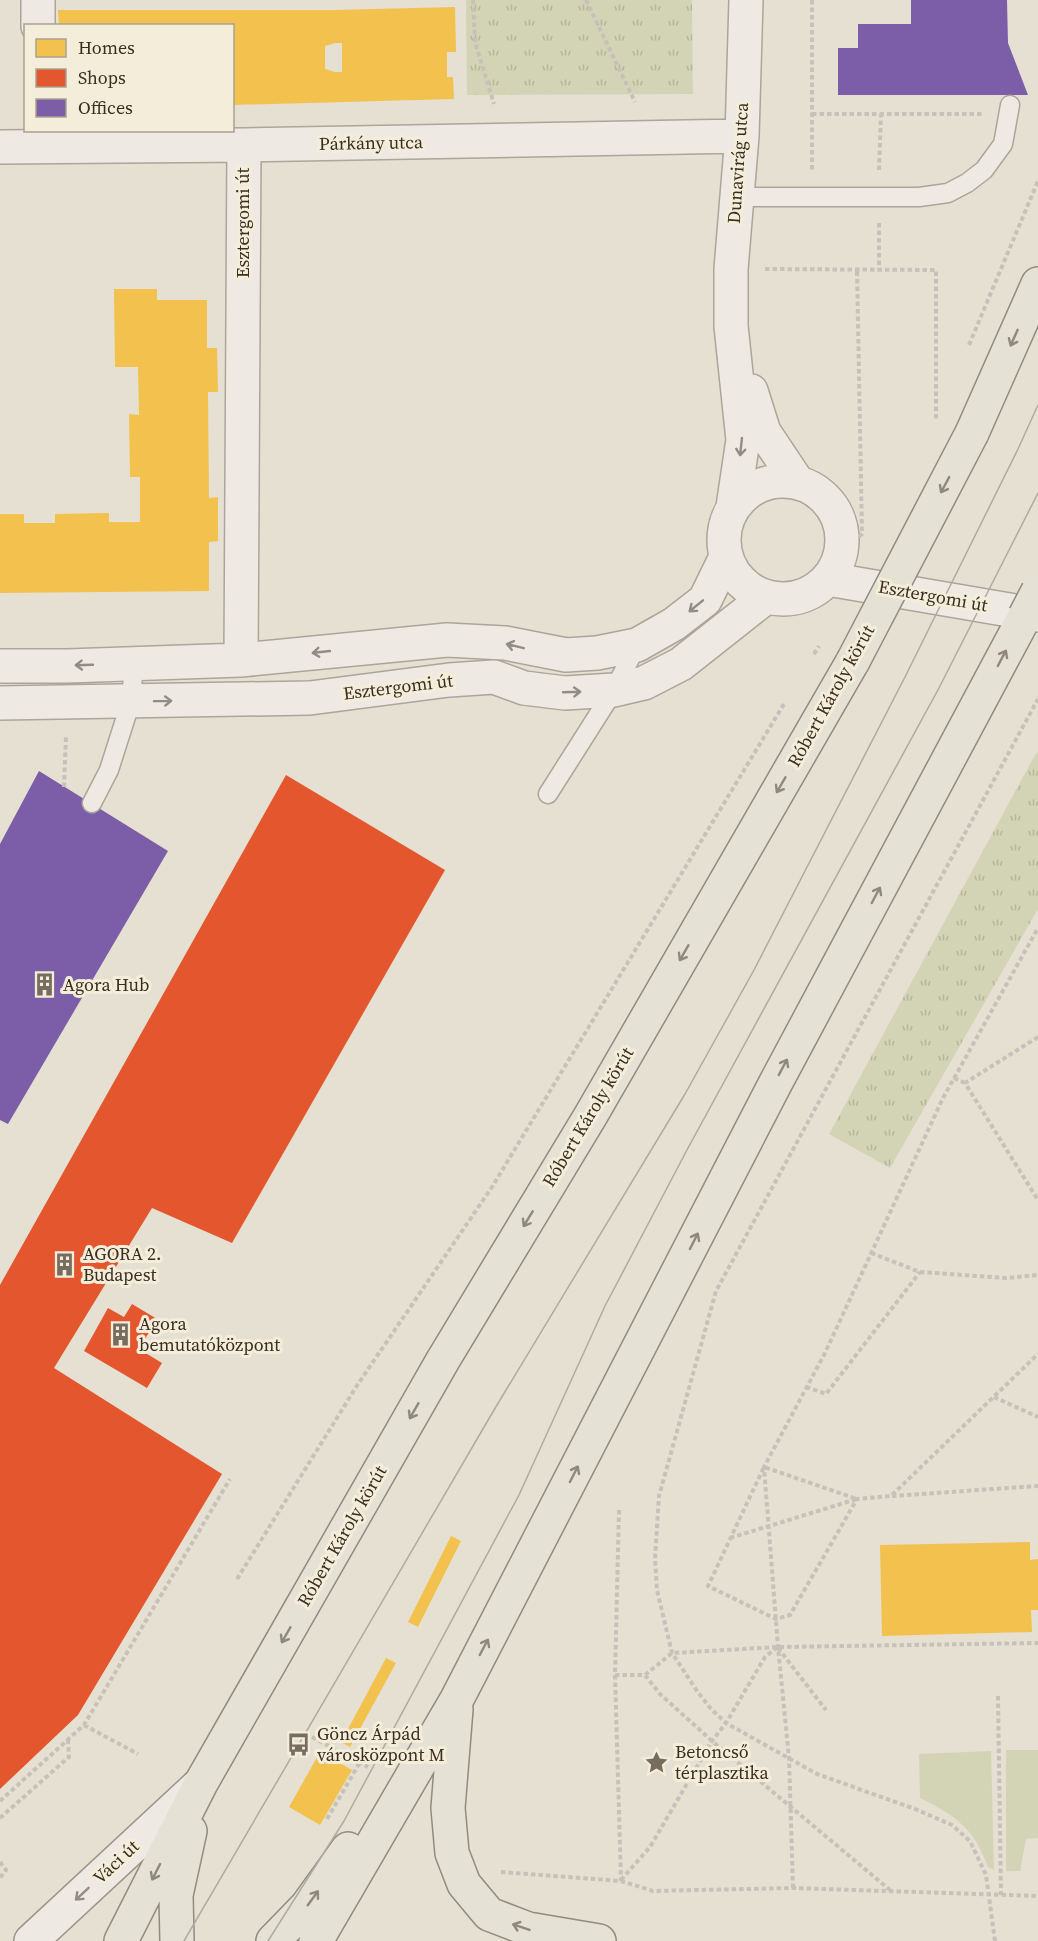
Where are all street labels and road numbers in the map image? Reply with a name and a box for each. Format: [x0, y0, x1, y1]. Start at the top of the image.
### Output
street label: Dunavirág utca [721, 101, 754, 225]
street label: Párkány utca [319, 129, 424, 156]
street label: Esztergomi út [230, 168, 255, 278]
street label: Esztergomi út [877, 574, 990, 617]
street label: Róbert Károly körút [781, 620, 880, 771]
street label: Esztergomi út [342, 667, 454, 706]
street label: Róbert Károly körút [536, 1042, 639, 1191]
street label: Róbert Károly körút [291, 1461, 392, 1611]
street label: Váci út [87, 1834, 144, 1889]

